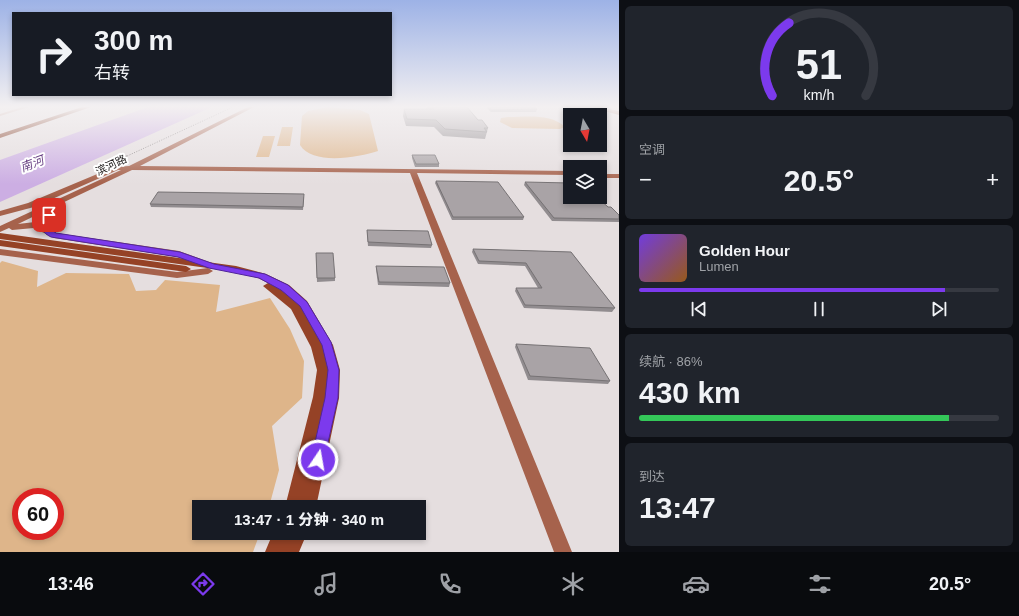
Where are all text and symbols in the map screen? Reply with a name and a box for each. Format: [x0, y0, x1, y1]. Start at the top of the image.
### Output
text: 300 m [94, 25, 173, 56]
icon: right [28, 28, 80, 80]
text: 51 [796, 41, 842, 88]
text: 右转 [94, 63, 130, 83]
text: km/h [804, 87, 835, 103]
north arrow [563, 108, 607, 152]
map controls [563, 108, 607, 204]
text: 空调 [639, 142, 665, 157]
water label: 南河 [18, 152, 48, 175]
street label: 滨河路 [94, 152, 128, 178]
button: layers [563, 160, 607, 204]
text: 20.5° [784, 164, 854, 197]
text: − [639, 167, 652, 192]
text: + [986, 167, 999, 192]
pin [32, 198, 66, 232]
icon: arrive [38, 204, 60, 226]
text: Golden Hour [699, 242, 790, 259]
text: Lumen [699, 259, 739, 274]
icon: previous [688, 298, 710, 320]
icon: pause [808, 298, 830, 320]
icon: next [928, 298, 950, 320]
text: 续航 · 86% [639, 354, 703, 369]
text: 430 km [639, 376, 741, 409]
position arrow [297, 439, 339, 481]
text: 到达 [639, 469, 665, 484]
speed limit sign: 60 [12, 488, 64, 540]
text: 13:47 [639, 491, 716, 524]
text: 13:47 · 1 分钟 · 340 m [234, 511, 384, 528]
icon: directions [189, 570, 217, 598]
icon: music [312, 570, 340, 598]
icon: phone [436, 570, 464, 598]
icon: climate [559, 570, 587, 598]
icon: car [682, 570, 710, 598]
icon: filters [806, 570, 834, 598]
text: 13:46 [48, 574, 94, 594]
text: 20.5° [929, 574, 971, 594]

